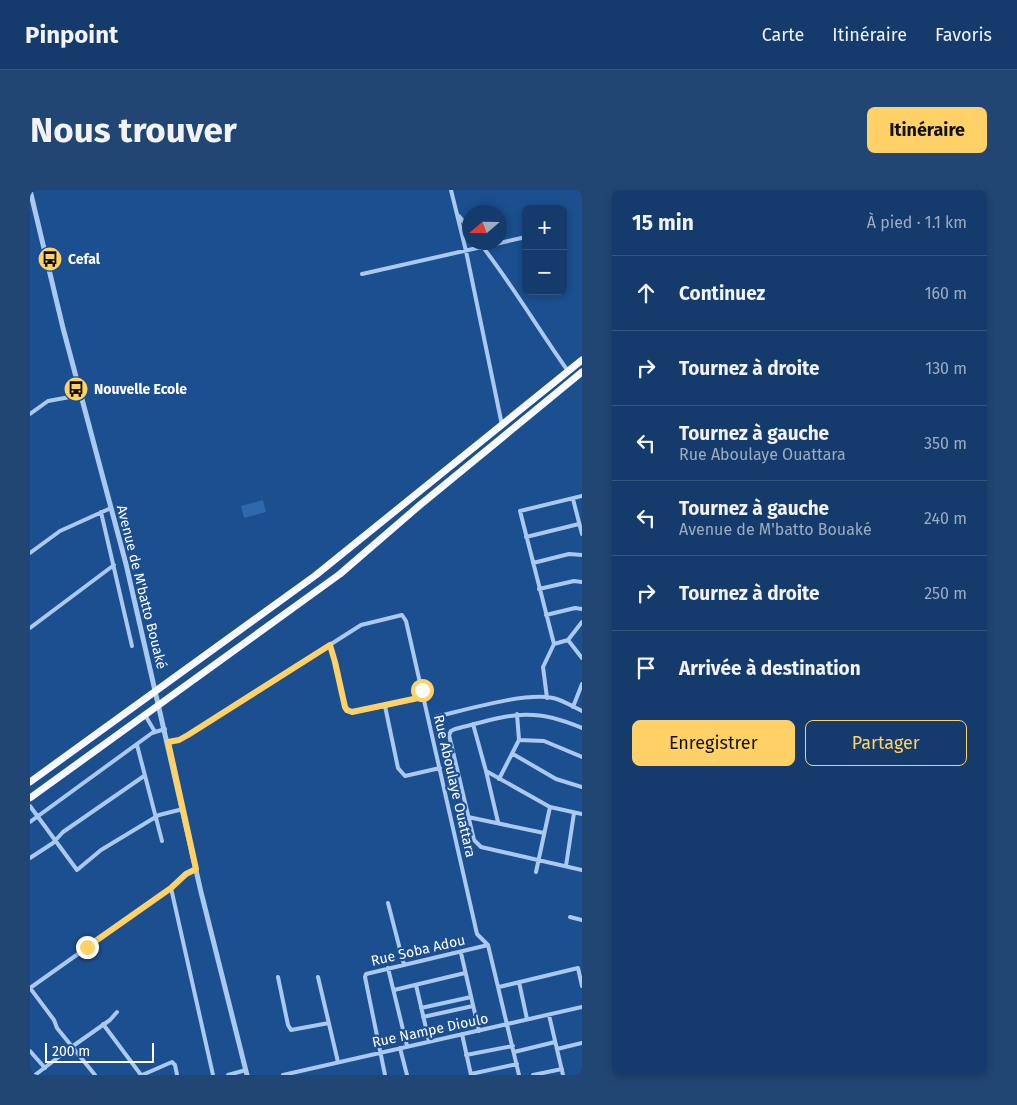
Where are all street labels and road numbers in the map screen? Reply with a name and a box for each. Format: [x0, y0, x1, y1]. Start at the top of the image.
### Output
street label: Avenue de M'batto Bouaké [113, 503, 170, 671]
street label: Rue Aboulaye Ouattara [430, 713, 479, 859]
street label: Rue Soba Adou [369, 931, 467, 970]
street label: Rue Nampe Dioulo [370, 1010, 490, 1051]

